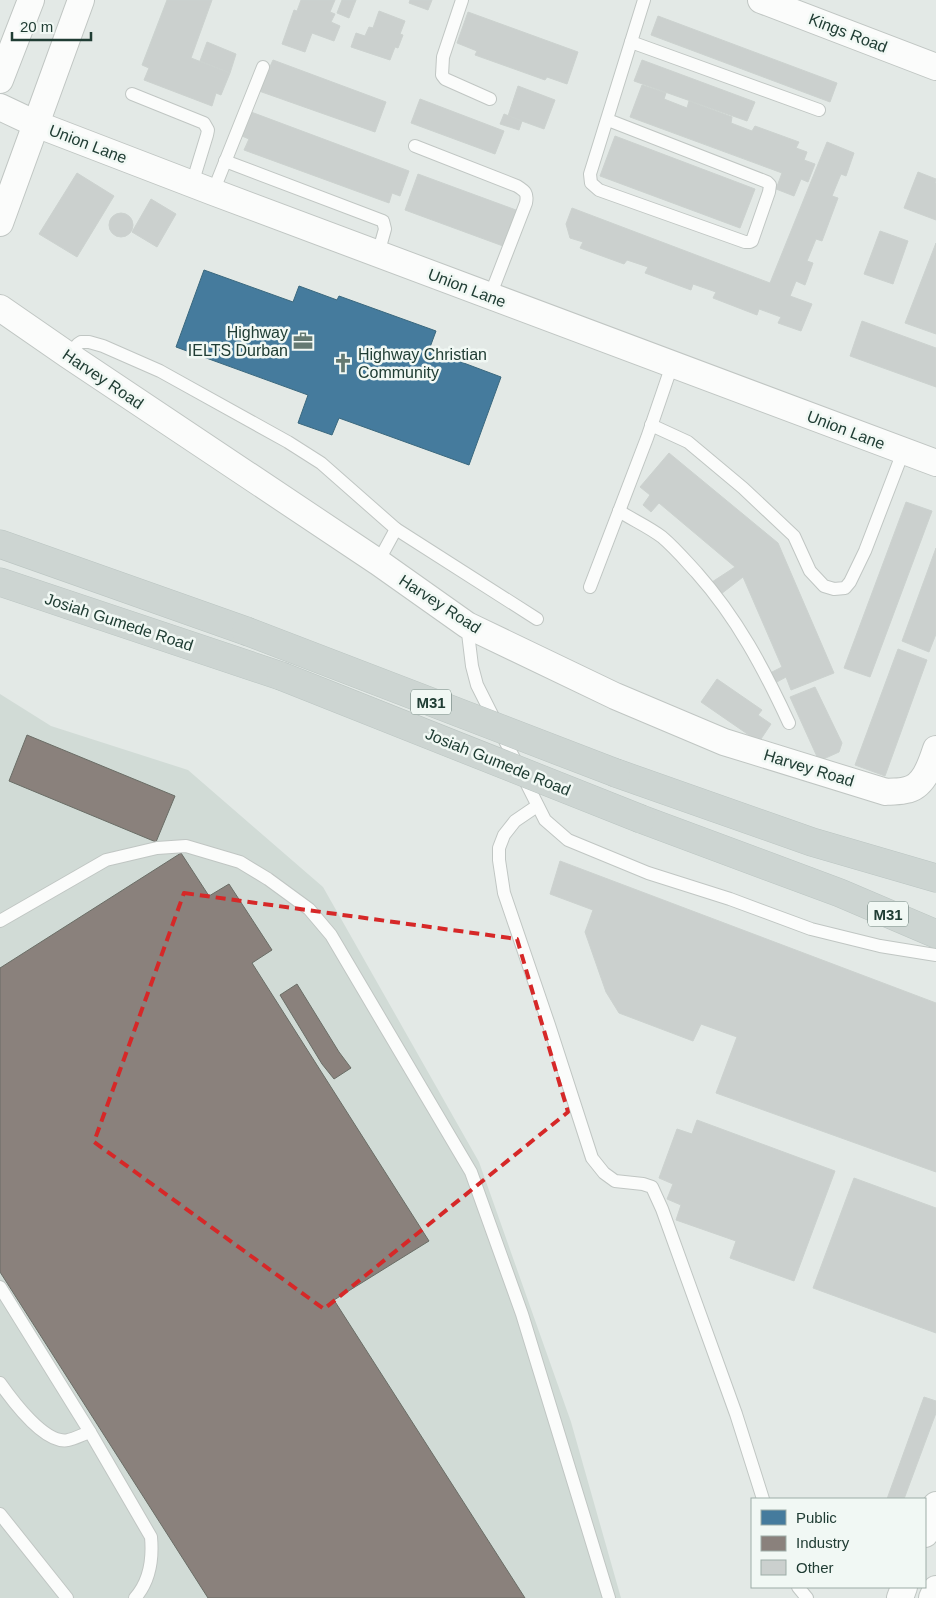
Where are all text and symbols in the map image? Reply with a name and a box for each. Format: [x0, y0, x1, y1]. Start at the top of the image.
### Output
scale bar [12, 10, 91, 42]
street label: Kings Road [806, 10, 890, 56]
text: 20 m [20, 18, 53, 35]
street label: Union Lane [47, 121, 129, 167]
street label: Union Lane [426, 265, 508, 311]
place label: Highway IELTS Durban [188, 324, 288, 359]
office icon: Highway IELTS Durban [292, 330, 314, 352]
street label: Harvey Road [60, 346, 146, 412]
place label: Highway Christian Community [358, 346, 487, 381]
church icon: Highway Christian Community [332, 352, 354, 374]
street label: Union Lane [805, 407, 887, 453]
street label: Harvey Road [396, 571, 484, 637]
street label: Josiah Gumede Road [43, 590, 195, 654]
road number: M31 [411, 690, 451, 714]
street label: Josiah Gumede Road [423, 725, 573, 799]
street label: Harvey Road [762, 746, 856, 790]
road number: M31 [868, 902, 908, 926]
legend [751, 1498, 926, 1588]
text: Public [796, 1509, 837, 1526]
text: Industry [796, 1534, 850, 1551]
text: Other [796, 1559, 834, 1576]

